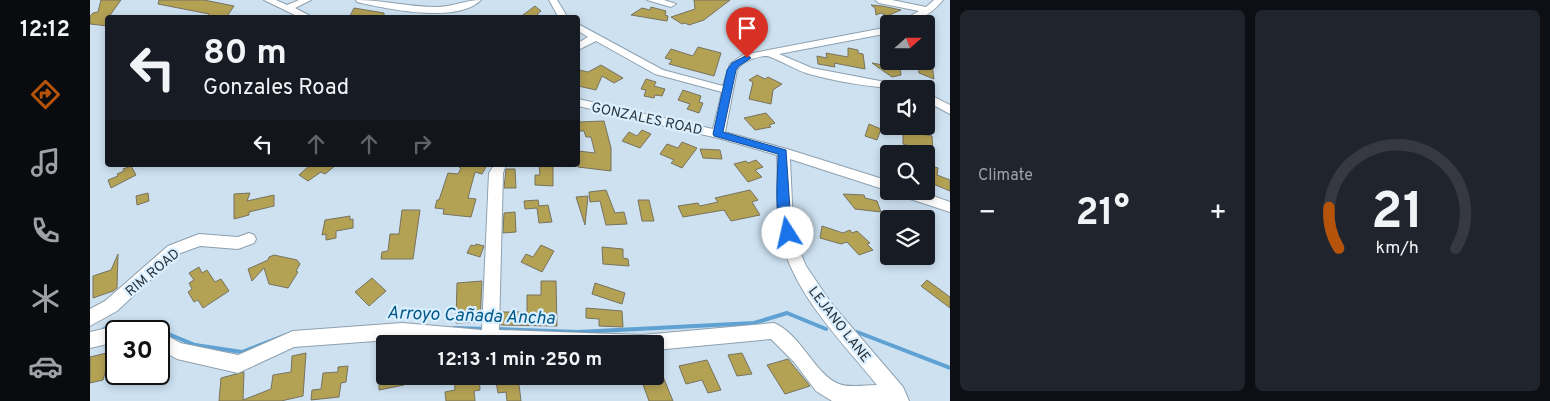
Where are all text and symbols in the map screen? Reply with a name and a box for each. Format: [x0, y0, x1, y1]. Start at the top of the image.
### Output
pin [726, 7, 768, 58]
icon: arrive [733, 14, 761, 42]
north arrow [880, 15, 935, 70]
map controls [880, 15, 935, 265]
text: 12:12 [20, 17, 70, 44]
text: 80 m [203, 32, 287, 76]
icon: left [120, 35, 185, 100]
text: Gonzales Road [203, 75, 349, 102]
icon: directions [28, 77, 63, 112]
button: sound [880, 80, 935, 135]
street label: GONZALES ROAD [590, 99, 704, 140]
icon: left [249, 130, 277, 158]
icon: ahead [302, 130, 330, 158]
icon: ahead [355, 130, 383, 158]
icon: right [408, 130, 436, 158]
icon: music [28, 145, 63, 180]
button: search [880, 145, 935, 200]
text: Climate [978, 166, 1033, 186]
text: 21 [1371, 181, 1424, 247]
text: 21° [1075, 190, 1130, 239]
text: − [978, 196, 996, 232]
text: + [1209, 196, 1227, 232]
position arrow [761, 206, 813, 258]
button: layers [880, 210, 935, 265]
icon: phone [28, 213, 63, 248]
text: km/h [1376, 237, 1419, 260]
street label: RIM ROAD [122, 246, 183, 301]
icon: climate [28, 281, 63, 316]
street label: LEJANO LANE [804, 284, 874, 366]
water label: Arroyo Cañada Ancha [387, 302, 556, 331]
speed limit sign: 30 [105, 320, 170, 385]
text: 12:13 · 1 min · 250 m [438, 348, 602, 372]
icon: car [28, 349, 63, 384]

